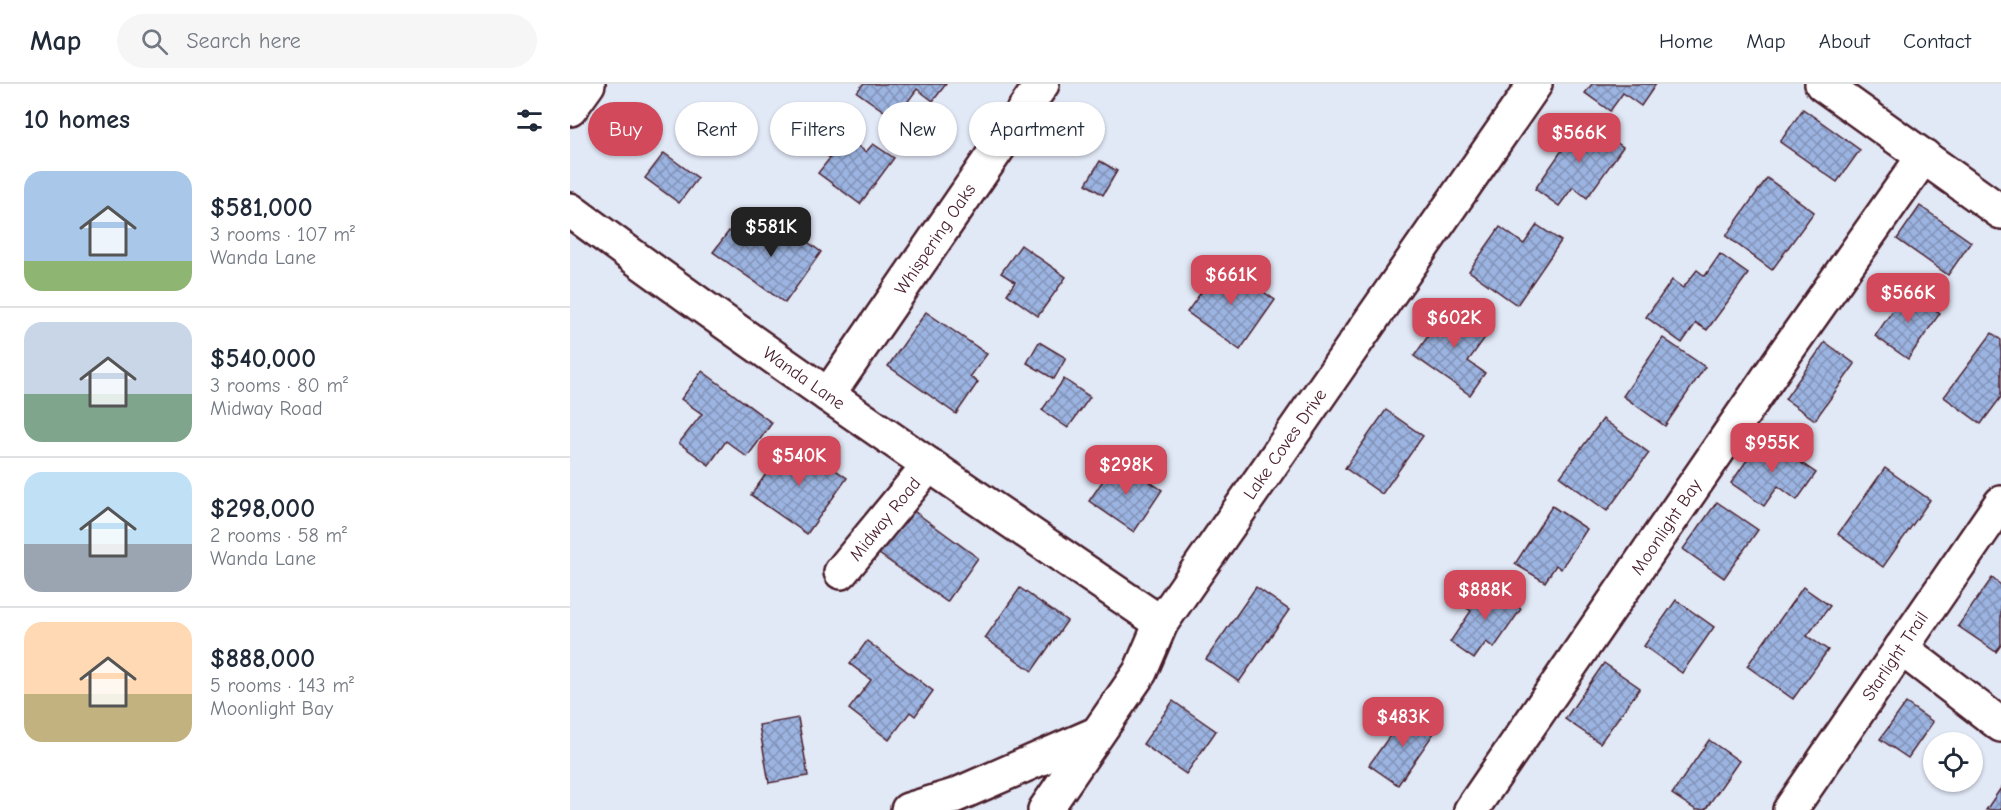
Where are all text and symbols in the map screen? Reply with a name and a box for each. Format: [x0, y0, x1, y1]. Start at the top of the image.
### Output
search box [117, 14, 537, 68]
text: Map [30, 25, 81, 57]
icon: search [138, 25, 171, 58]
text: Search here [186, 28, 301, 54]
text: Home [1659, 29, 1713, 53]
text: Map [1746, 29, 1786, 53]
text: About [1819, 29, 1870, 53]
text: Contact [1903, 29, 1971, 53]
chip: Buy [588, 102, 663, 156]
chip: Rent [675, 102, 758, 156]
chip: Filters [770, 102, 866, 156]
chip: New [878, 102, 957, 156]
chip: Apartment [969, 102, 1105, 156]
icon: filters [513, 104, 546, 137]
text: 10 homes [24, 105, 130, 135]
pin: $566K [1537, 113, 1621, 164]
text: $566K [1552, 121, 1606, 144]
street label: Whispering Oaks [891, 180, 980, 299]
text: $581,000 [210, 193, 313, 223]
icon: home [72, 195, 144, 267]
pin: $581K [729, 207, 813, 258]
text: $581K [745, 215, 797, 238]
text: 3 rooms · 107 m² [210, 223, 355, 246]
text: Wanda Lane [210, 246, 316, 269]
pin: $661K [1189, 255, 1273, 306]
text: $661K [1205, 263, 1257, 286]
pin: $566K [1866, 273, 1950, 324]
text: $566K [1881, 281, 1935, 304]
pin: $602K [1412, 298, 1496, 349]
text: $602K [1426, 306, 1482, 329]
street label: Wanda Lane [759, 342, 849, 414]
text: $540,000 [210, 344, 316, 374]
icon: home [72, 346, 144, 418]
text: 3 rooms · 80 m² [210, 374, 348, 397]
street label: Lake Coves Drive [1239, 385, 1331, 504]
text: Midway Road [210, 397, 323, 420]
pin: $955K [1730, 423, 1814, 474]
text: $955K [1745, 431, 1800, 454]
pin: $540K [757, 436, 841, 487]
text: $540K [772, 444, 826, 467]
pin: $298K [1084, 445, 1168, 496]
text: $298K [1099, 453, 1153, 476]
street label: Midway Road [845, 473, 925, 565]
street label: Moonlight Bay [1627, 475, 1707, 579]
text: $298,000 [210, 494, 315, 524]
icon: home [72, 496, 144, 568]
text: 2 rooms · 58 m² [210, 524, 347, 547]
text: Wanda Lane [210, 547, 316, 570]
pin: $888K [1443, 570, 1527, 621]
text: $888K [1458, 578, 1512, 601]
street label: Starlight Trail [1858, 608, 1933, 705]
text: $888,000 [210, 644, 315, 674]
icon: home [72, 646, 144, 718]
text: 5 rooms · 143 m² [210, 674, 354, 697]
text: Moonlight Bay [210, 697, 333, 720]
pin: $483K [1361, 697, 1445, 748]
text: $483K [1377, 705, 1429, 728]
map controls [1923, 732, 1983, 792]
button: locate [1923, 732, 1983, 792]

